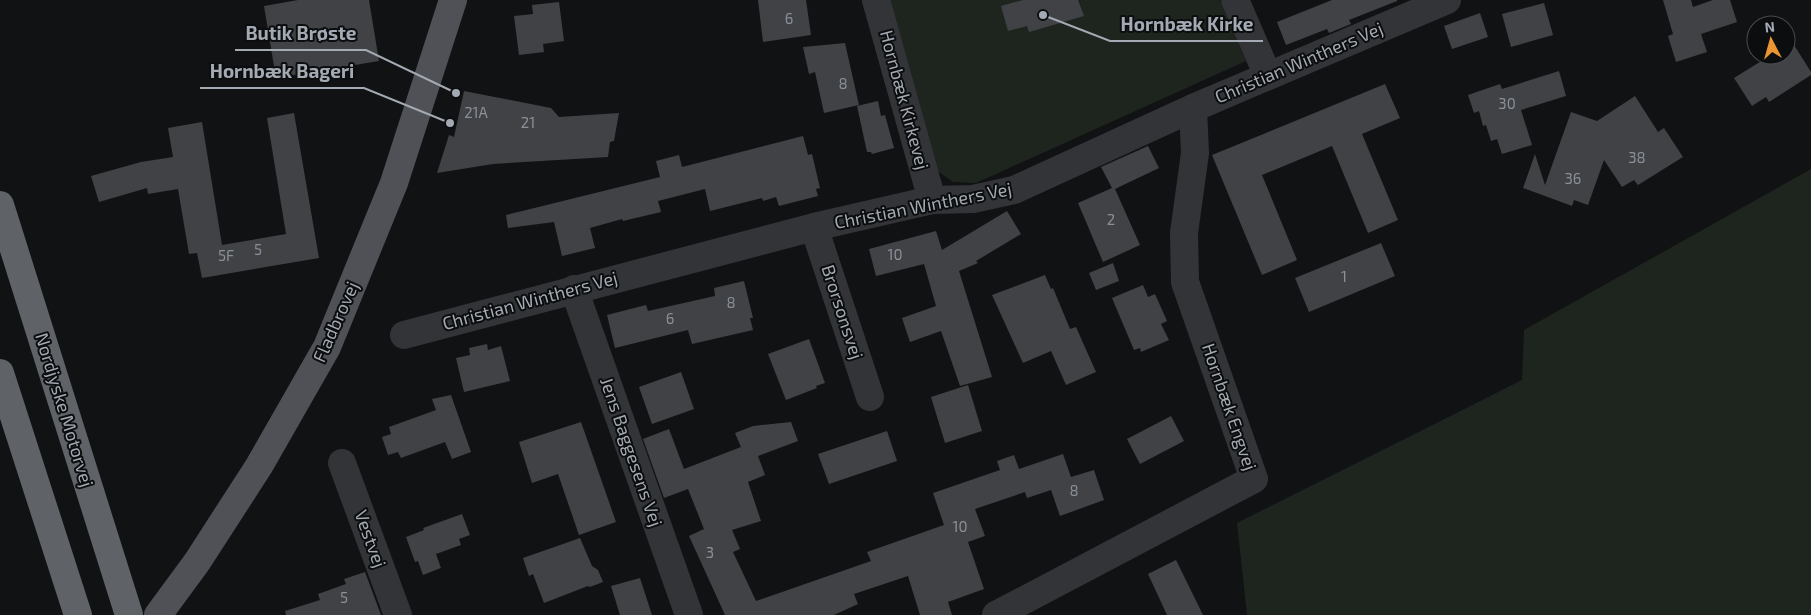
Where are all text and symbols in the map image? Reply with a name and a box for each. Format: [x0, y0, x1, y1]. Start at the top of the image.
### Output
callout: Hornbæk Kirke [1110, 7, 1263, 41]
house number: 6 [785, 9, 793, 27]
text: Hornbæk Kirke [1121, 12, 1254, 35]
north arrow [1746, 15, 1796, 65]
callout: Butik Brøste [235, 16, 366, 50]
street label: Christian Winthers Vej [1211, 17, 1386, 107]
text: N [1764, 18, 1776, 36]
text: Butik Brøste [245, 21, 357, 44]
street label: Hornbæk Kirkevej [876, 28, 934, 172]
callout: Hornbæk Bageri [200, 54, 364, 88]
text: Hornbæk Bageri [210, 59, 354, 82]
house number: 8 [838, 74, 848, 92]
house number: 30 [1498, 94, 1516, 112]
house number: 21A [464, 103, 489, 121]
house number: 21 [521, 113, 535, 131]
house number: 38 [1628, 148, 1646, 166]
house number: 36 [1565, 169, 1581, 187]
street label: Christian Winthers Vej [832, 177, 1013, 233]
house number: 2 [1107, 210, 1115, 228]
house number: 5 [254, 240, 262, 258]
house number: 10 [887, 245, 903, 263]
house number: 5F [218, 246, 234, 264]
street label: Brorsonsvej [817, 262, 869, 362]
street label: Christian Winthers Vej [440, 266, 620, 334]
house number: 1 [1341, 267, 1347, 285]
street label: Fladbrovej [308, 278, 363, 365]
house number: 8 [726, 293, 736, 311]
house number: 6 [666, 309, 674, 327]
street label: Nordjyske Motorvej [31, 330, 99, 489]
street label: Hornbæk Engvej [1198, 340, 1262, 473]
street label: Jens Baggesens Vej [596, 374, 668, 529]
house number: 8 [1069, 481, 1079, 499]
street label: Vestvej [350, 507, 391, 570]
house number: 10 [952, 517, 968, 535]
house number: 3 [706, 543, 714, 561]
house number: 5 [340, 588, 348, 606]

